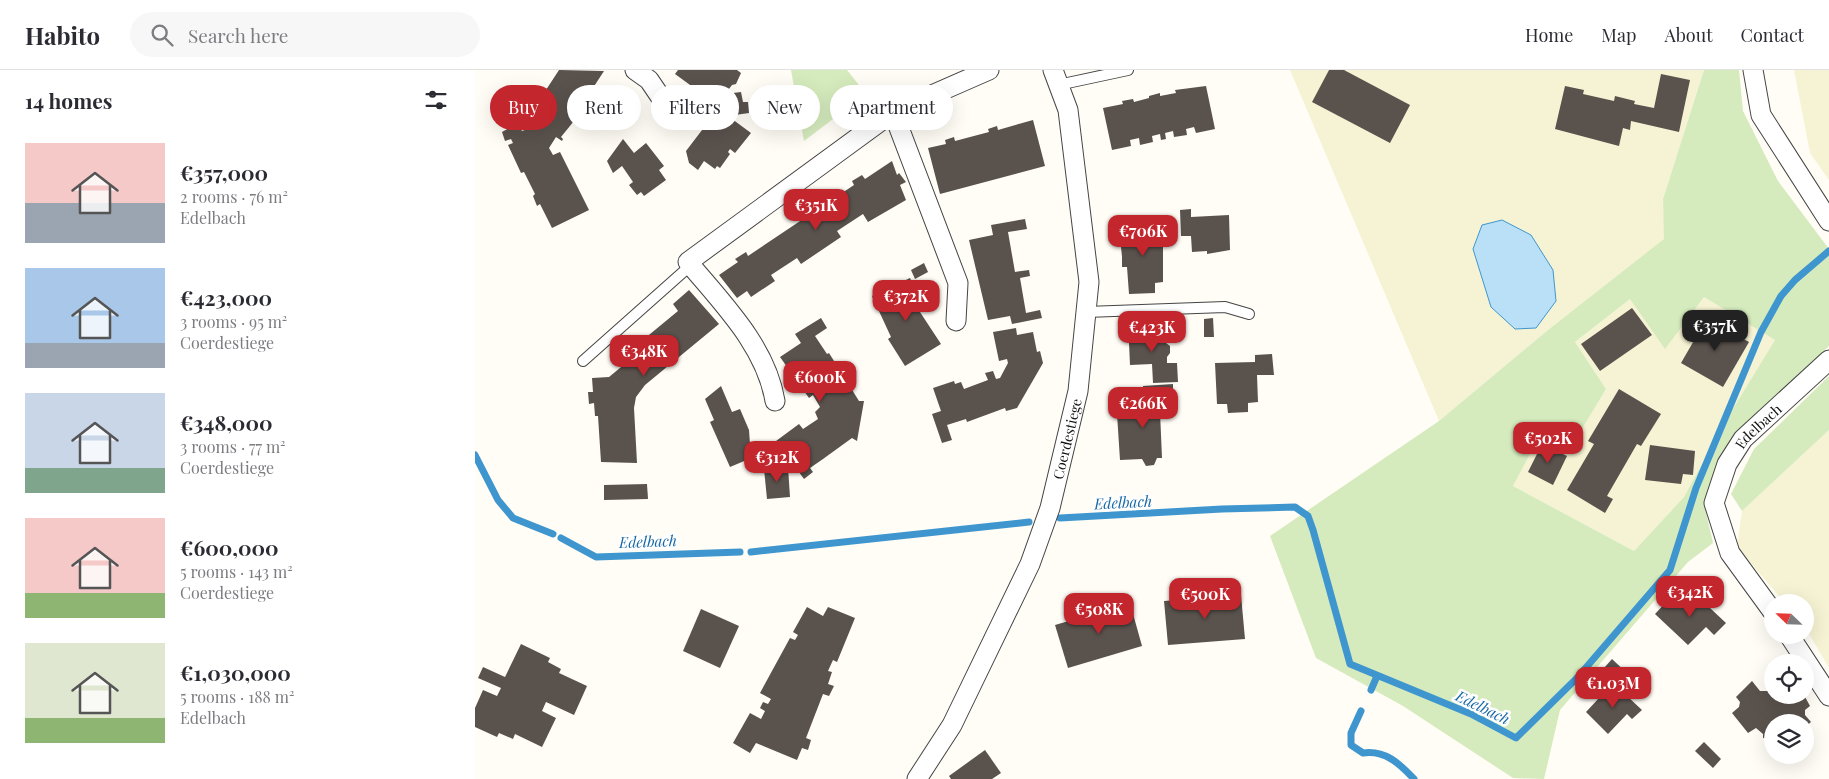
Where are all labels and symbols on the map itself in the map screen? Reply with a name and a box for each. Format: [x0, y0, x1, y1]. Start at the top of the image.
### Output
pin: €351K [781, 189, 851, 231]
pin: €706K [1108, 214, 1178, 257]
pin: €372K [871, 280, 941, 322]
pin: €423K [1117, 310, 1187, 353]
pin: €357K [1680, 310, 1750, 352]
pin: €348K [609, 334, 679, 377]
pin: €600K [785, 360, 855, 403]
pin: €266K [1108, 386, 1178, 429]
street label: Coerdestiege [1048, 396, 1085, 481]
street label: Edelbach [1730, 399, 1786, 452]
pin: €502K [1513, 422, 1583, 464]
pin: €312K [742, 440, 812, 483]
water label: Edelbach [1093, 491, 1152, 514]
water label: Edelbach [618, 530, 677, 552]
pin: €342K [1655, 576, 1725, 618]
pin: €500K [1170, 578, 1240, 620]
pin: €508K [1064, 592, 1134, 635]
north arrow [1764, 594, 1814, 644]
pin: €1.03M [1572, 666, 1654, 709]
water label: Edelbach [1452, 685, 1513, 729]

